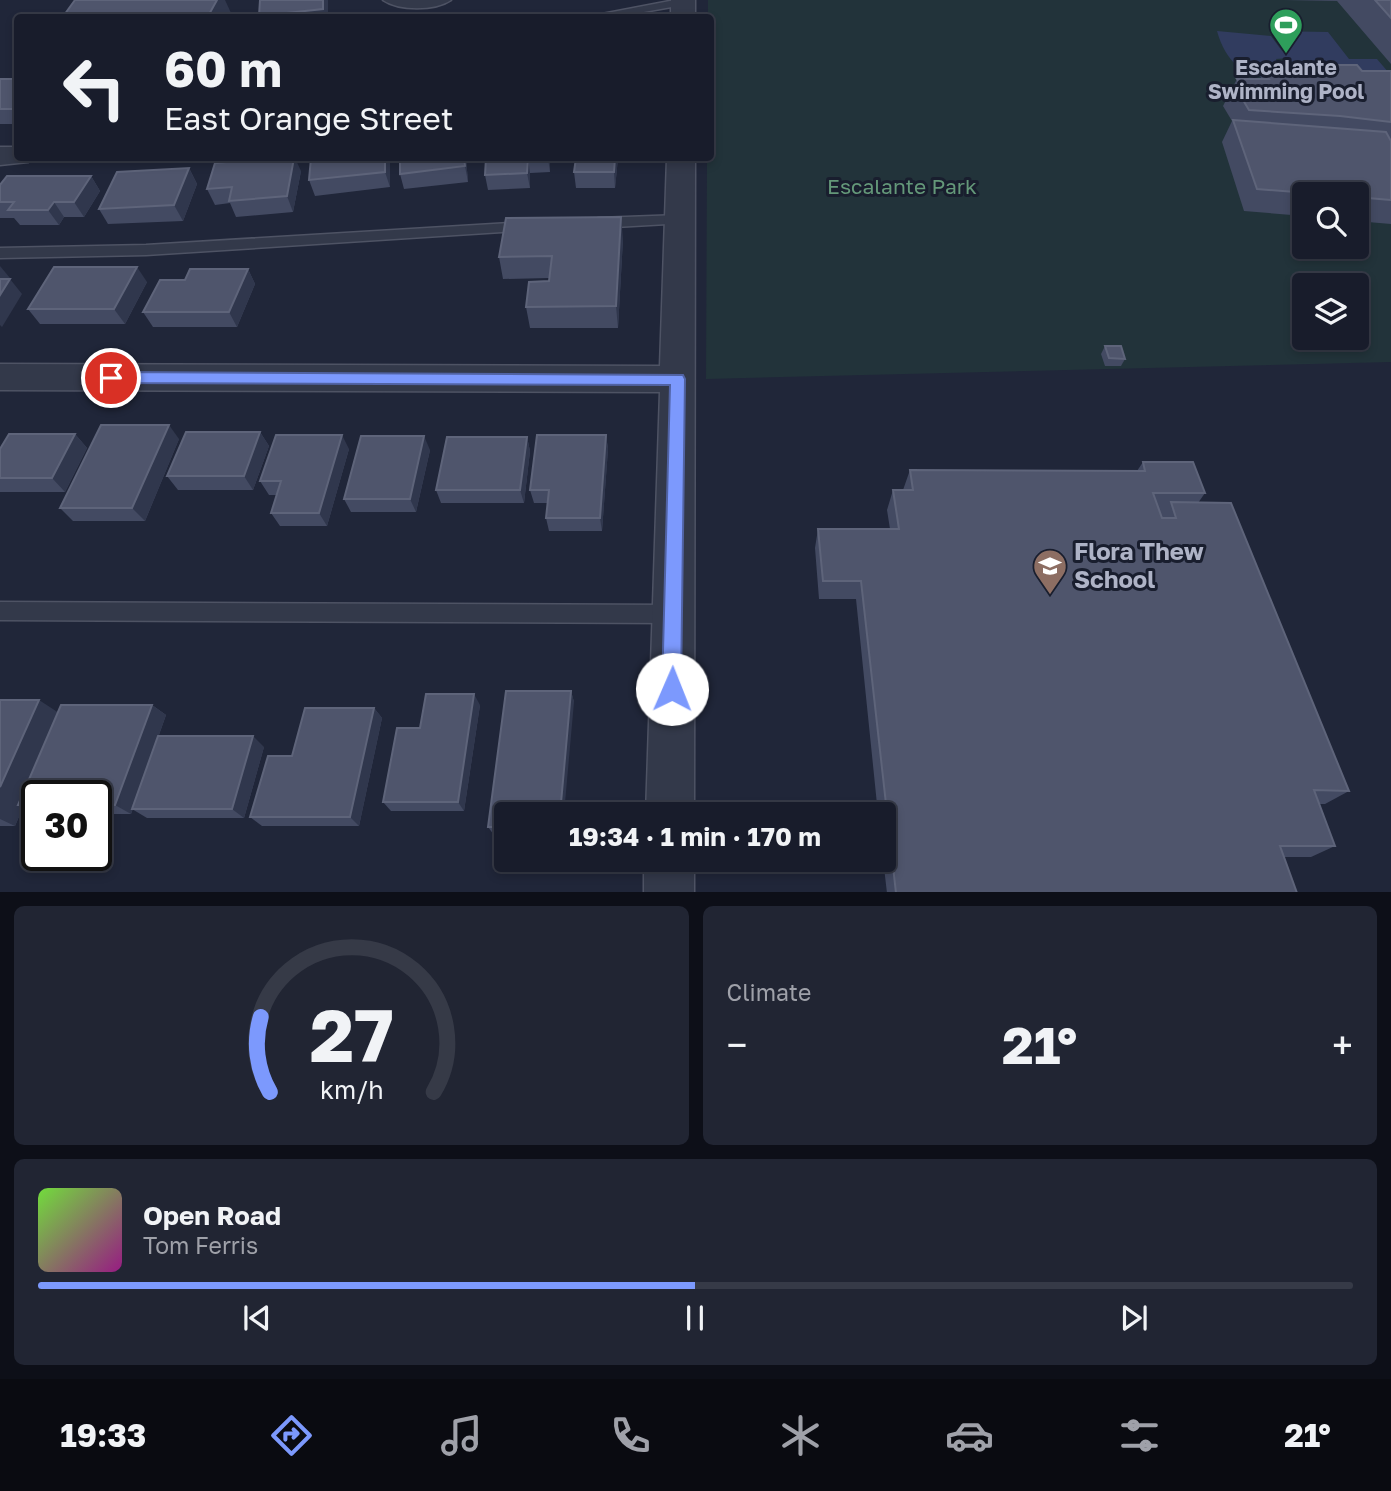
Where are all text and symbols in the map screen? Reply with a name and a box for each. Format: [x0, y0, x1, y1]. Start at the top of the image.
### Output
sports icon: Escalante Swimming Pool [1267, 6, 1305, 55]
text: 60 m [164, 39, 282, 98]
icon: left [49, 42, 140, 133]
place label: Escalante Swimming Pool [1208, 54, 1364, 104]
text: East Orange Street [164, 99, 454, 137]
park label: Escalante Park [827, 173, 977, 199]
map controls [1292, 182, 1369, 350]
button: search [1292, 182, 1369, 259]
button: layers [1292, 273, 1369, 350]
pin [81, 348, 141, 408]
icon: arrive [92, 359, 130, 397]
place label: Flora Thew School [1074, 536, 1204, 593]
school or university icon: Flora Thew School [1031, 547, 1069, 596]
position arrow [635, 652, 709, 726]
speed limit sign: 30 [21, 780, 112, 871]
text: 19:34 · 1 min · 170 m [569, 821, 821, 852]
text: Climate [727, 978, 811, 1006]
text: 27 [309, 991, 393, 1078]
text: 21° [1002, 1013, 1077, 1075]
text: − [727, 1022, 747, 1067]
text: + [1332, 1022, 1353, 1067]
text: km/h [319, 1073, 383, 1104]
text: Open Road [143, 1200, 281, 1231]
text: Tom Ferris [143, 1231, 258, 1259]
icon: previous [238, 1299, 276, 1337]
icon: pause [676, 1299, 714, 1337]
icon: next [1115, 1299, 1153, 1337]
icon: directions [267, 1411, 316, 1460]
icon: music [437, 1411, 486, 1460]
icon: phone [606, 1411, 655, 1460]
icon: climate [776, 1411, 825, 1460]
icon: car [945, 1411, 994, 1460]
icon: filters [1115, 1411, 1164, 1460]
text: 19:33 [60, 1416, 146, 1454]
text: 21° [1284, 1416, 1331, 1454]

